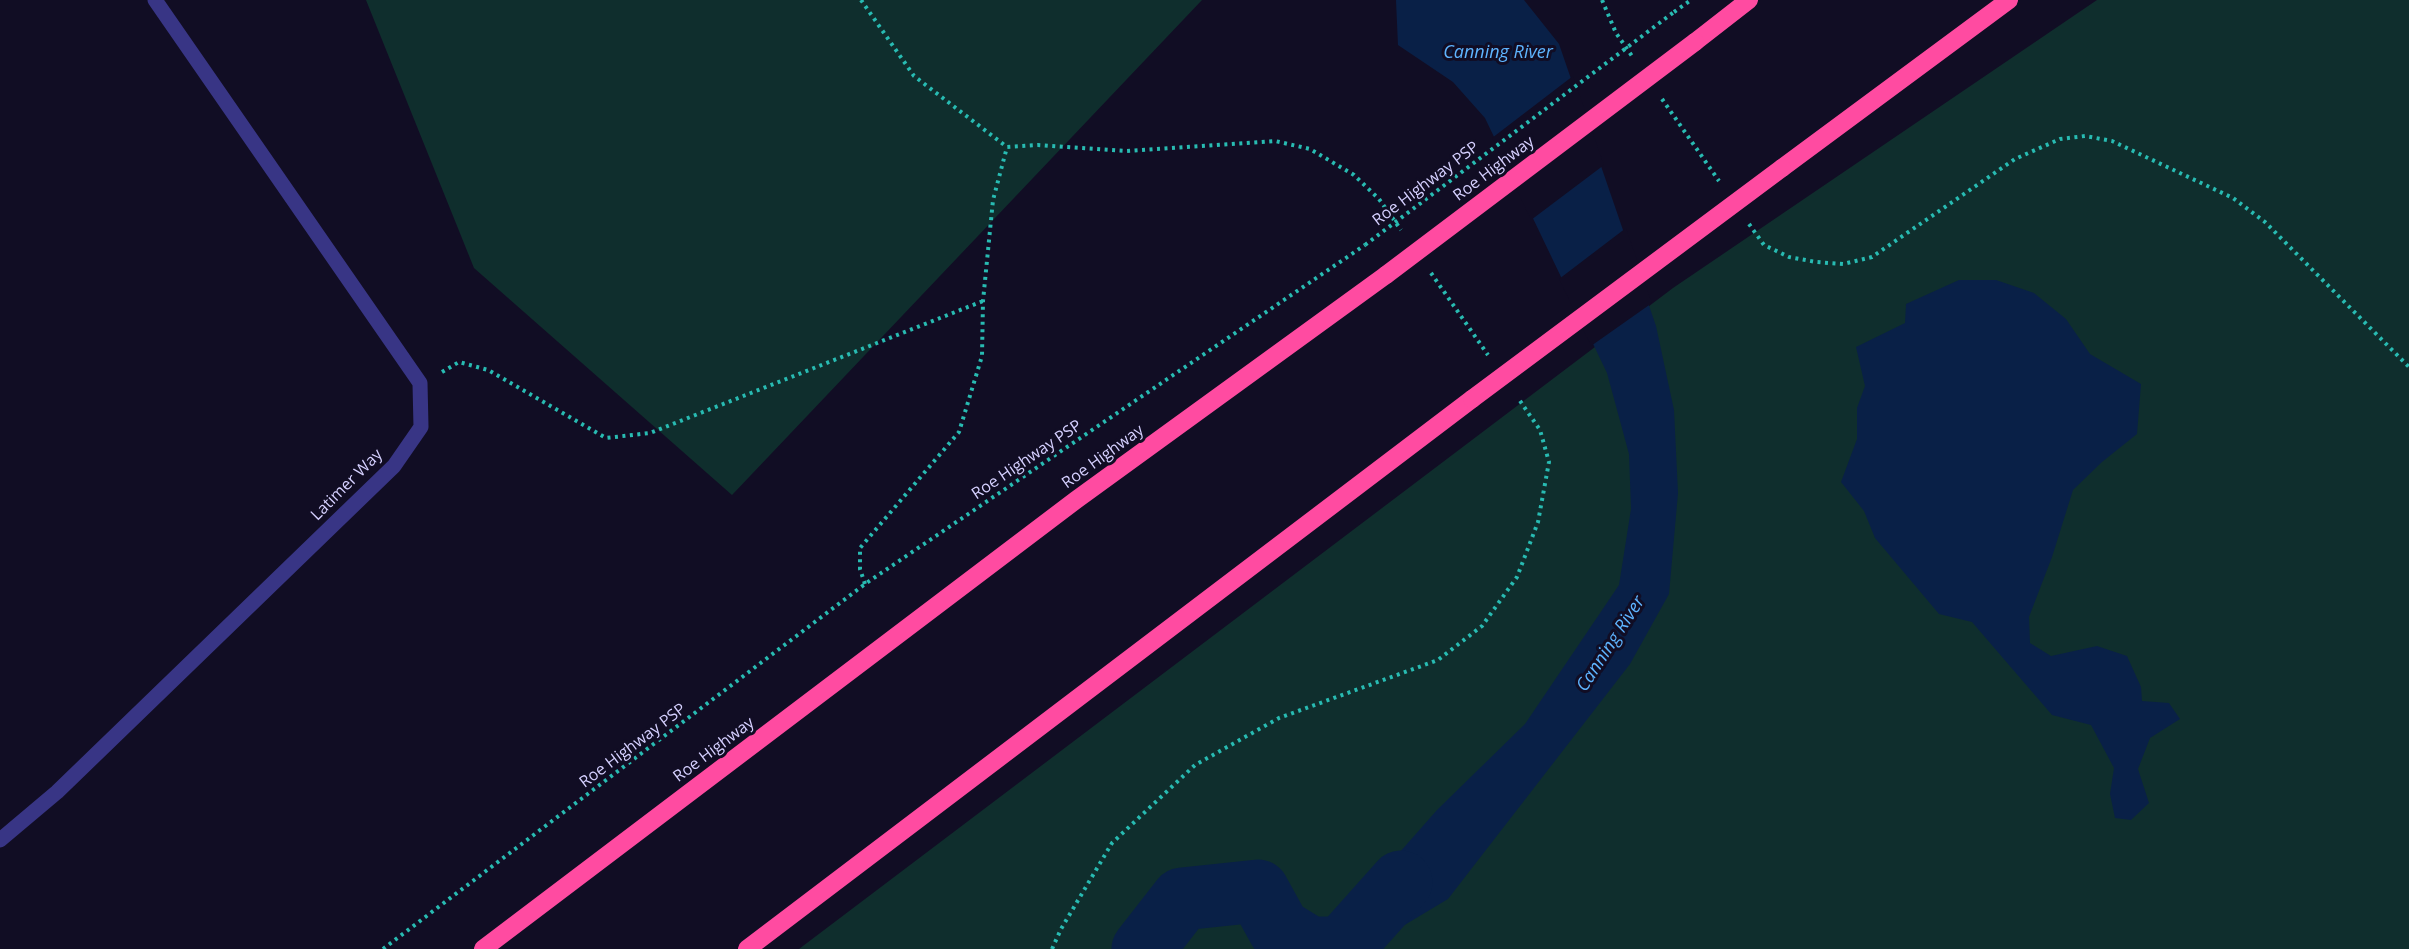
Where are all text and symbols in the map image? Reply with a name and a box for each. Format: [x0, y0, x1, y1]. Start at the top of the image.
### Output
water label: Canning River [1443, 42, 1553, 64]
street label: Roe Highway [1450, 132, 1538, 206]
street label: Roe Highway PSP [1369, 138, 1483, 230]
street label: Roe Highway PSP [968, 416, 1086, 504]
street label: Roe Highway [1058, 421, 1148, 493]
street label: Latimer Way [307, 445, 387, 525]
water label: Canning River [1572, 592, 1650, 696]
street label: Roe Highway PSP [576, 700, 690, 792]
street label: Roe Highway [670, 713, 758, 787]

